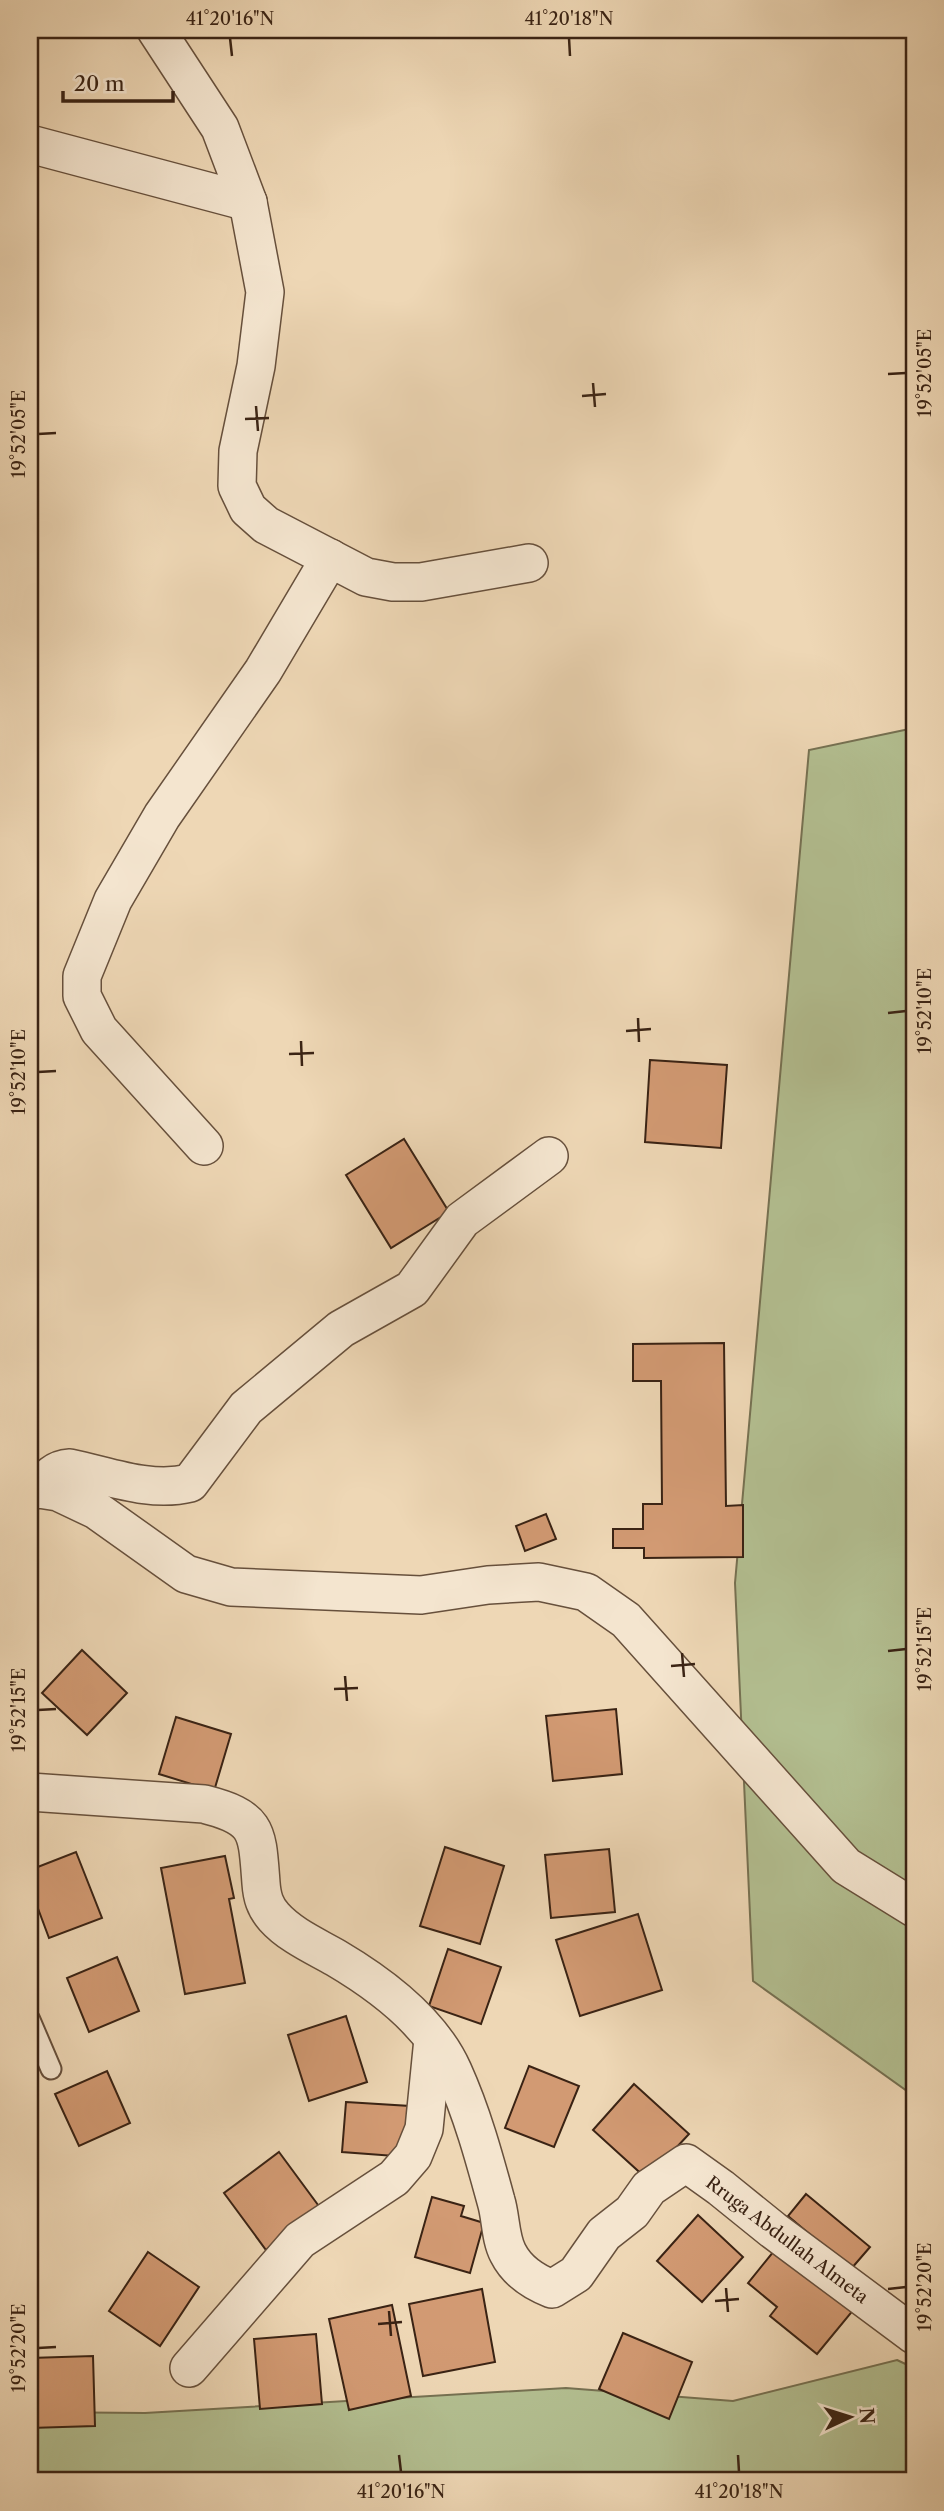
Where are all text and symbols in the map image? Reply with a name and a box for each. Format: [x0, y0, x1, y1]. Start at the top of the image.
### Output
text: 41°20'16"N [186, 8, 274, 30]
text: 41°20'18"N [524, 8, 614, 30]
scale bar [63, 60, 173, 104]
text: 20 m [74, 71, 125, 96]
text: 19°52'05"E [914, 329, 936, 417]
text: 19°52'05"E [8, 390, 30, 478]
text: 19°52'10"E [914, 968, 936, 1054]
text: 19°52'10"E [8, 1029, 30, 1115]
text: 19°52'15"E [914, 1607, 936, 1691]
text: 19°52'15"E [8, 1668, 30, 1752]
street label: Rruga Abdullah Almeta [701, 2172, 873, 2309]
text: 19°52'20"E [914, 2243, 936, 2331]
text: 19°52'20"E [8, 2304, 30, 2392]
north arrow [814, 2382, 884, 2452]
text: N [854, 2407, 879, 2425]
text: 41°20'16"N [357, 2481, 445, 2503]
text: 41°20'18"N [694, 2481, 784, 2503]

